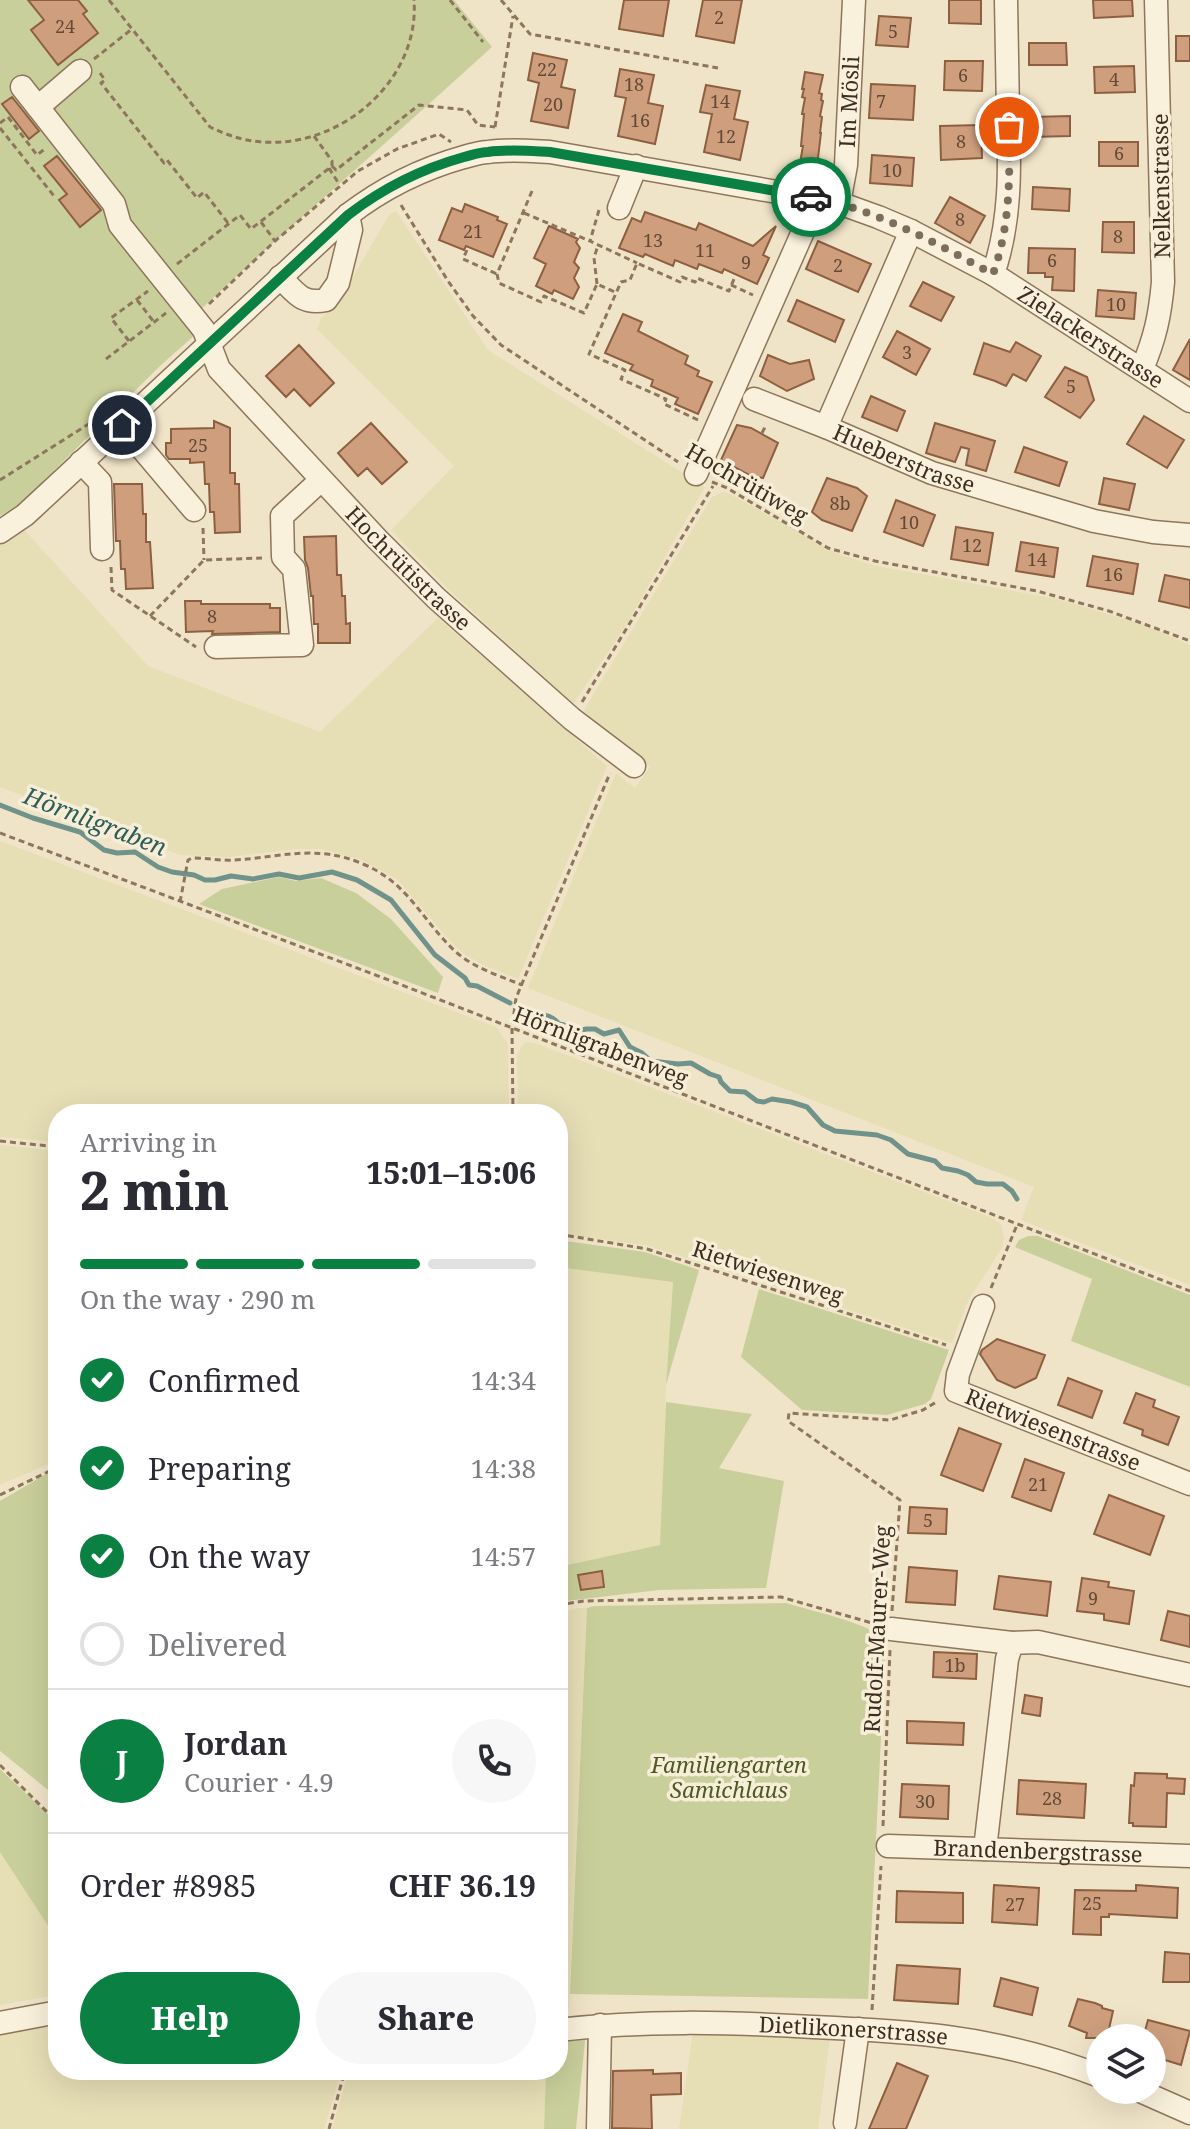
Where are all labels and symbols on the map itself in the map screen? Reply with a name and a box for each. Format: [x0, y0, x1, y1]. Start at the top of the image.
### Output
house number: 2 [714, 5, 724, 29]
house number: 24 [55, 14, 75, 38]
house number: 5 [888, 19, 898, 43]
street label: Im Mösli [831, 55, 865, 148]
house number: 22 [537, 57, 557, 81]
house number: 6 [958, 63, 968, 87]
house number: 4 [1109, 67, 1119, 91]
house number: 18 [624, 72, 644, 96]
house number: 14 [710, 89, 730, 113]
house number: 7 [876, 89, 886, 113]
house number: 20 [543, 92, 563, 116]
pin [975, 93, 1043, 161]
house number: 16 [630, 108, 650, 132]
street label: Nelkenstrasse [1144, 113, 1176, 259]
house number: 12 [716, 124, 736, 148]
house number: 8 [956, 129, 966, 153]
house number: 6 [1114, 141, 1124, 165]
courier [771, 157, 851, 237]
house number: 10 [882, 158, 902, 182]
house number: 8 [955, 207, 965, 231]
house number: 21 [463, 219, 483, 243]
house number: 8 [1113, 224, 1123, 248]
house number: 13 [643, 228, 663, 252]
house number: 11 [695, 238, 715, 262]
house number: 6 [1047, 248, 1057, 272]
house number: 9 [741, 250, 751, 274]
house number: 2 [833, 253, 843, 277]
street label: Zielackerstrasse [1013, 278, 1170, 394]
house number: 10 [1106, 292, 1126, 316]
house number: 3 [902, 340, 912, 364]
house number: 5 [1066, 374, 1076, 398]
pin [88, 391, 156, 459]
street label: Hueberstrasse [829, 416, 979, 499]
house number: 25 [188, 433, 208, 457]
street label: Hochrütiweg [681, 435, 814, 529]
house number: 8b [829, 491, 851, 515]
street label: Hochrütistrasse [340, 499, 478, 637]
house number: 10 [899, 510, 919, 534]
house number: 12 [962, 533, 982, 557]
house number: 14 [1027, 547, 1047, 571]
house number: 16 [1103, 562, 1123, 586]
house number: 8 [207, 604, 217, 628]
water label: Hörnligraben [18, 778, 172, 863]
street label: Hörnligrabenweg [510, 998, 693, 1092]
street label: Rietwiesenweg [689, 1232, 848, 1310]
street label: Rietwiesenstrasse [961, 1380, 1146, 1477]
house number: 21 [1028, 1472, 1048, 1496]
house number: 5 [923, 1508, 933, 1532]
street label: Rudolf-Maurer-Weg [856, 1524, 896, 1734]
house number: 9 [1088, 1586, 1098, 1610]
house number: 1b [944, 1653, 966, 1677]
park label: Familiengarten Samichlaus [650, 1749, 807, 1804]
house number: 28 [1042, 1786, 1062, 1810]
house number: 30 [915, 1789, 935, 1813]
street label: Brandenbergstrasse [933, 1832, 1143, 1868]
house number: 25 [1082, 1891, 1102, 1915]
house number: 27 [1005, 1892, 1025, 1916]
street label: Dietlikonerstrasse [758, 2008, 950, 2051]

